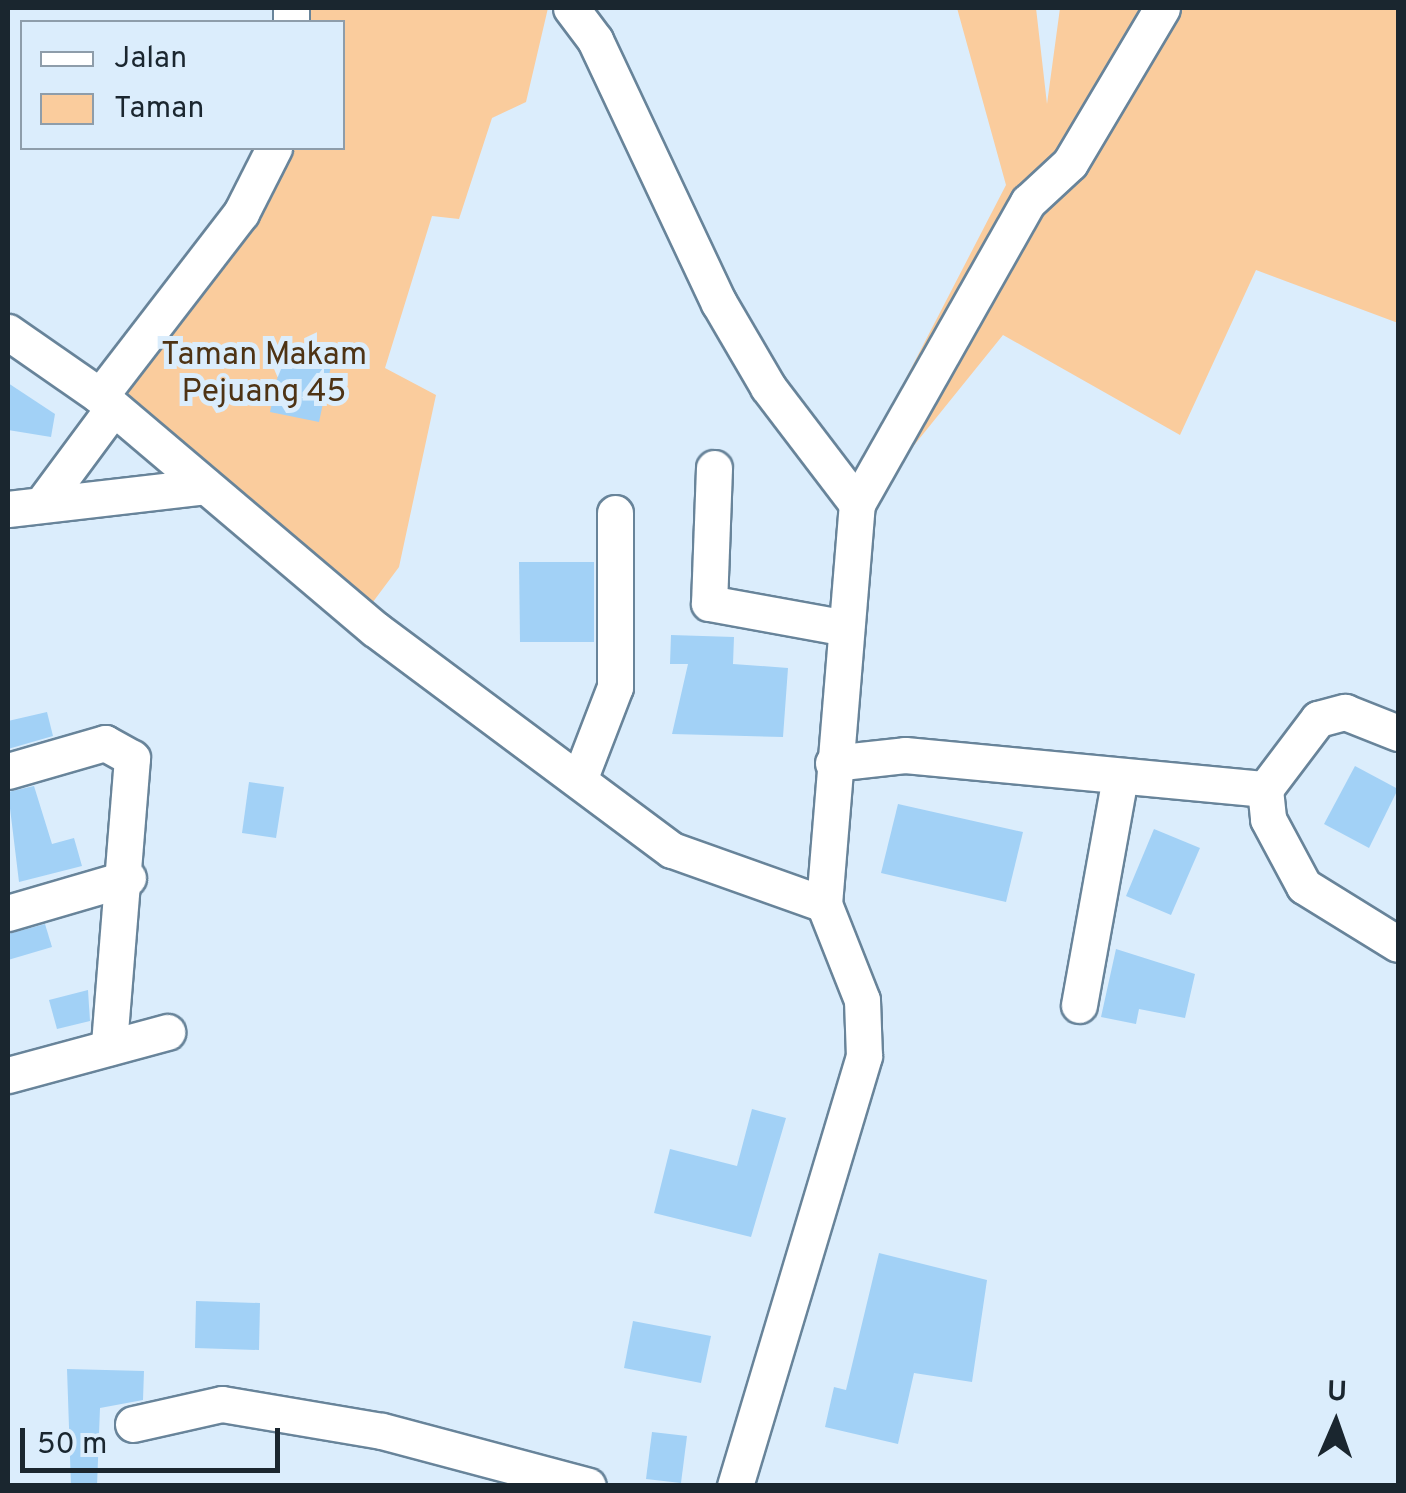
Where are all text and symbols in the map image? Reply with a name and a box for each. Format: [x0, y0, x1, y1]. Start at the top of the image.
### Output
legend [20, 20, 345, 150]
text: Jalan [114, 41, 187, 78]
text: Taman [114, 91, 204, 128]
park label: Taman Makam Pejuang 45 [161, 338, 367, 413]
north arrow [1286, 1373, 1386, 1473]
text: U [1326, 1375, 1348, 1411]
scale bar [25, 1408, 285, 1470]
text: 50 m [37, 1427, 107, 1464]

